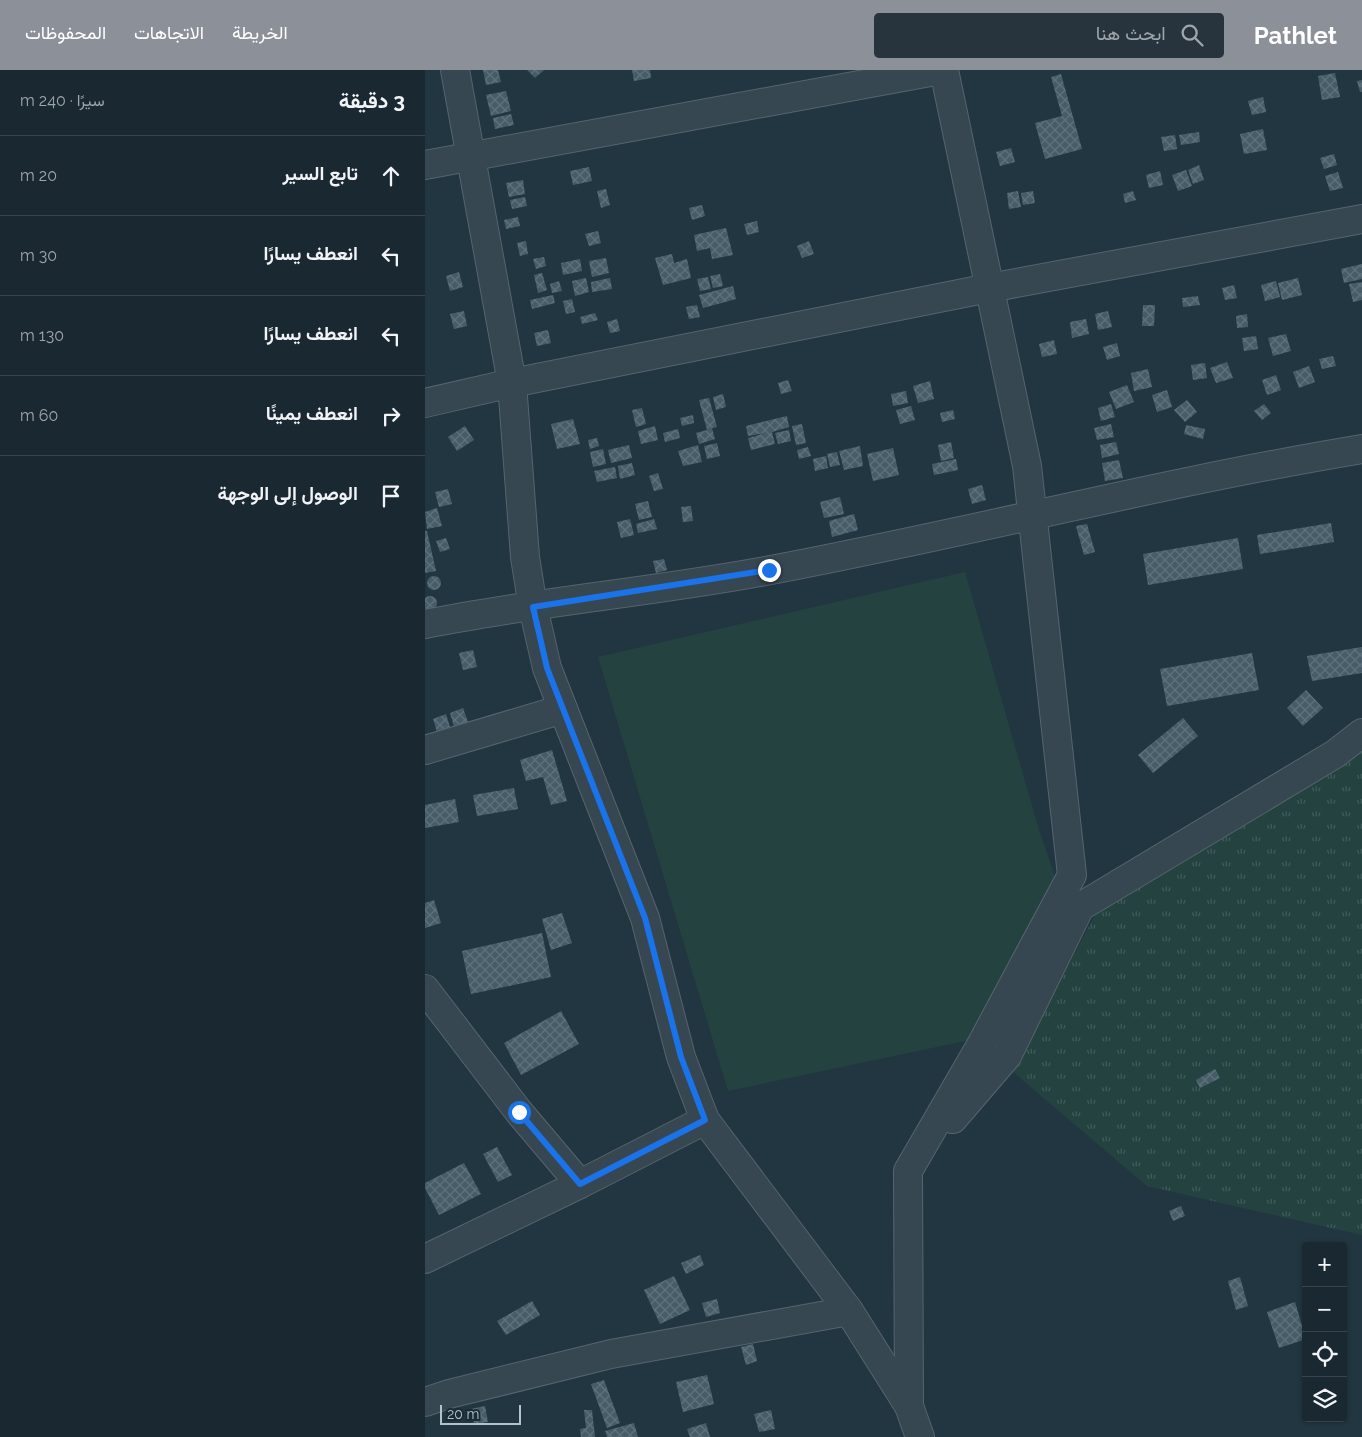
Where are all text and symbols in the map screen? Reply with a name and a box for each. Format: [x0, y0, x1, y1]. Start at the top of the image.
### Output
search box [874, 13, 1224, 58]
icon: search [1178, 21, 1206, 49]
text: Pathlet [1254, 21, 1337, 50]
text: المحفوظات [25, 22, 106, 43]
text: الاتجاهات [134, 22, 204, 43]
text: الخريطة [232, 22, 288, 43]
text: ابحث هنا [1096, 22, 1166, 44]
text: 3 دقيقة [339, 88, 405, 113]
text: سيرًا · 240 m [20, 91, 105, 110]
text: تابع السير [283, 162, 358, 184]
icon: ahead [377, 162, 405, 190]
text: 20 m [20, 166, 57, 185]
text: انعطف يسارًا [264, 242, 358, 264]
icon: left [377, 242, 405, 270]
text: 30 m [20, 246, 57, 265]
text: انعطف يسارًا [264, 322, 358, 344]
icon: left [377, 322, 405, 350]
text: 130 m [20, 326, 64, 345]
text: انعطف يمينًا [266, 402, 358, 424]
icon: right [377, 402, 405, 430]
text: 60 m [20, 406, 58, 425]
text: الوصول إلى الوجهة [218, 482, 358, 504]
icon: arrive [377, 482, 405, 510]
route end [758, 559, 781, 582]
route start [508, 1101, 531, 1124]
map controls [1302, 1242, 1347, 1422]
button: + [1302, 1242, 1347, 1287]
button: − [1302, 1287, 1347, 1332]
button: locate [1302, 1332, 1347, 1377]
button: layers [1302, 1377, 1347, 1422]
scale bar [440, 1402, 521, 1425]
text: 20 m [447, 1406, 479, 1422]

